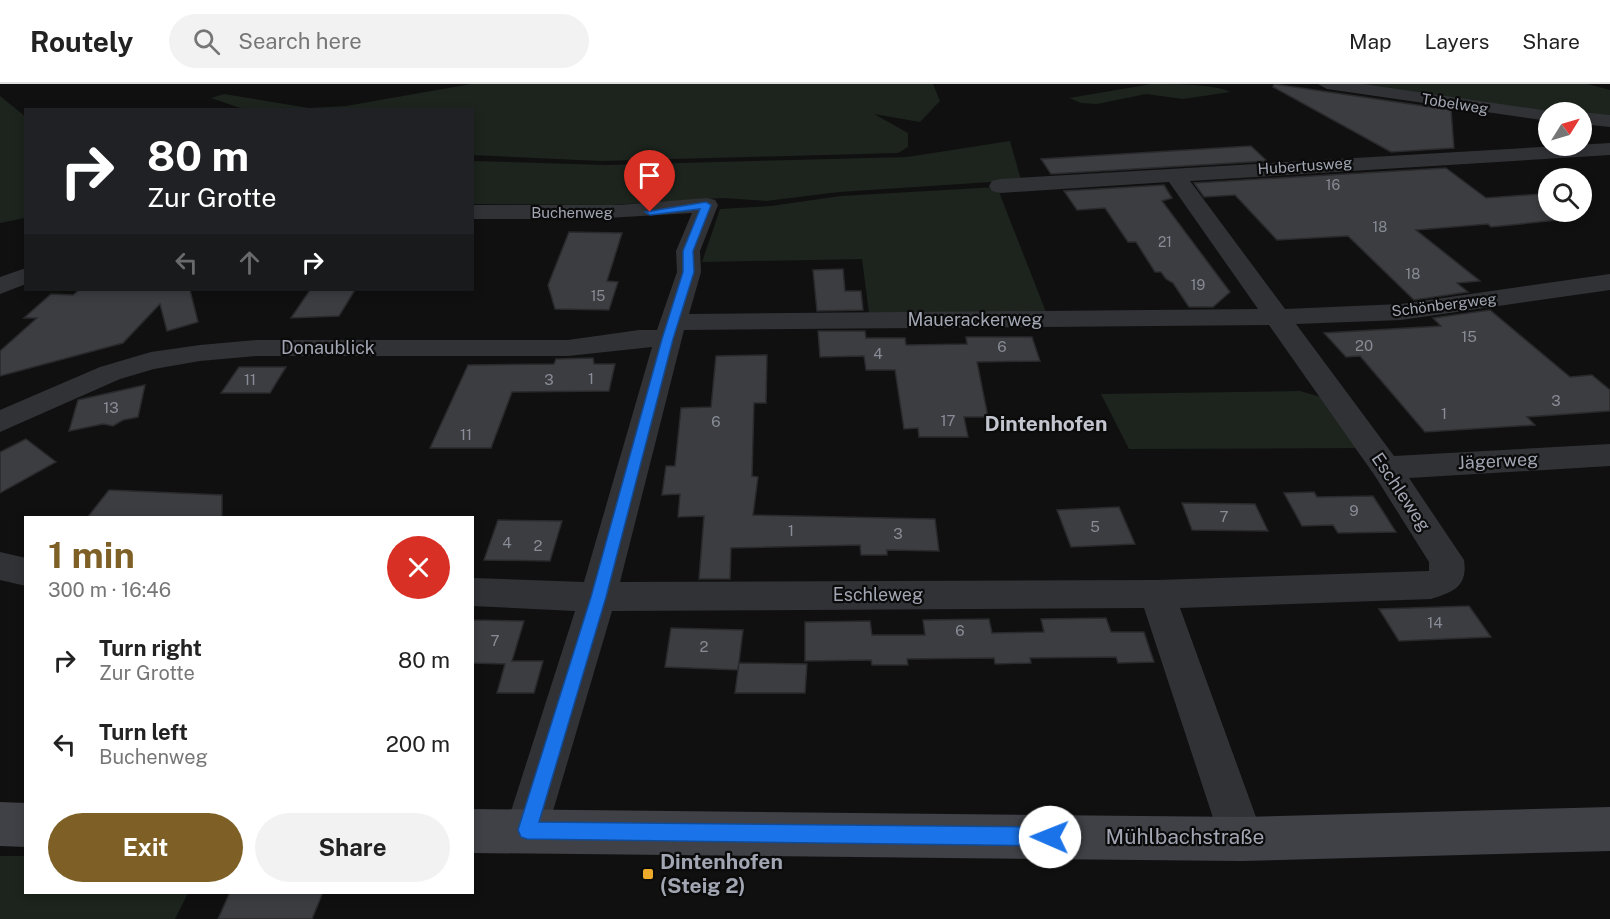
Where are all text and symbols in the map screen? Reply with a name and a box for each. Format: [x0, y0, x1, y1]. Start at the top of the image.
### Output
search box [169, 14, 589, 68]
text: Routely [30, 25, 133, 58]
icon: search [190, 25, 223, 58]
text: Search here [238, 28, 362, 54]
text: Map [1349, 29, 1392, 54]
text: Layers [1425, 29, 1489, 54]
text: Share [1522, 29, 1580, 54]
street label: Tobelweg [1420, 90, 1490, 117]
north arrow [1538, 102, 1592, 156]
map controls [1538, 102, 1592, 222]
text: 80 m [147, 131, 249, 180]
icon: right [48, 132, 126, 210]
pin [624, 150, 675, 212]
street label: Hubertusweg [1257, 154, 1353, 177]
icon: arrive [633, 159, 666, 192]
button: search [1538, 168, 1592, 222]
house number: 16 [1326, 177, 1340, 193]
text: Zur Grotte [147, 181, 276, 213]
street label: Buchenweg [531, 204, 613, 221]
house number: 18 [1373, 219, 1387, 235]
house number: 21 [1158, 234, 1172, 250]
icon: left [170, 246, 203, 279]
icon: ahead [233, 246, 266, 279]
icon: right [296, 246, 329, 279]
house number: 18 [1406, 266, 1420, 282]
house number: 19 [1191, 277, 1205, 293]
house number: 15 [591, 288, 605, 304]
street label: Schönbergweg [1390, 290, 1497, 319]
street label: Mauerackerweg [907, 309, 1043, 330]
house number: 15 [1461, 328, 1477, 345]
street label: Donaublick [281, 337, 375, 358]
house number: 20 [1355, 337, 1373, 354]
house number: 6 [997, 338, 1007, 355]
house number: 4 [873, 345, 883, 362]
house number: 1 [588, 370, 594, 387]
house number: 11 [244, 371, 256, 388]
house number: 3 [544, 371, 554, 388]
house number: 3 [1551, 392, 1561, 409]
house number: 13 [103, 399, 119, 416]
house number: 1 [1441, 405, 1447, 422]
district label: Dintenhofen [985, 411, 1107, 436]
house number: 17 [940, 412, 956, 429]
house number: 6 [711, 413, 721, 430]
house number: 11 [460, 426, 472, 443]
street label: Eschleweg [1367, 448, 1435, 535]
street label: Jägerweg [1457, 448, 1539, 473]
house number: 9 [1349, 502, 1359, 519]
house number: 7 [1219, 508, 1229, 525]
house number: 5 [1090, 518, 1100, 535]
house number: 1 [788, 522, 794, 539]
house number: 3 [893, 525, 903, 542]
text: 1 min [48, 534, 135, 576]
house number: 4 [502, 534, 512, 551]
button: close [387, 536, 450, 599]
house number: 2 [534, 537, 543, 554]
text: 300 m · 16:46 [48, 578, 171, 602]
street label: Eschleweg [833, 584, 923, 605]
house number: 14 [1427, 614, 1443, 631]
house number: 6 [955, 622, 965, 639]
house number: 7 [490, 632, 500, 649]
text: Turn right [99, 635, 202, 661]
house number: 2 [700, 638, 709, 655]
icon: right [48, 644, 81, 677]
text: 80 m [398, 647, 450, 673]
text: Zur Grotte [99, 661, 195, 685]
text: Turn left [99, 719, 188, 745]
icon: left [48, 728, 81, 761]
text: 200 m [386, 731, 450, 757]
text: Buchenweg [99, 745, 208, 769]
position arrow [1018, 805, 1082, 869]
button: Exit [48, 813, 243, 882]
button: Share [255, 813, 450, 882]
street label: Mühlbachstraße [1106, 824, 1264, 849]
place label: Dintenhofen (Steig 2) [660, 849, 783, 898]
marker: Dintenhofen (Steig 2) [641, 867, 655, 881]

